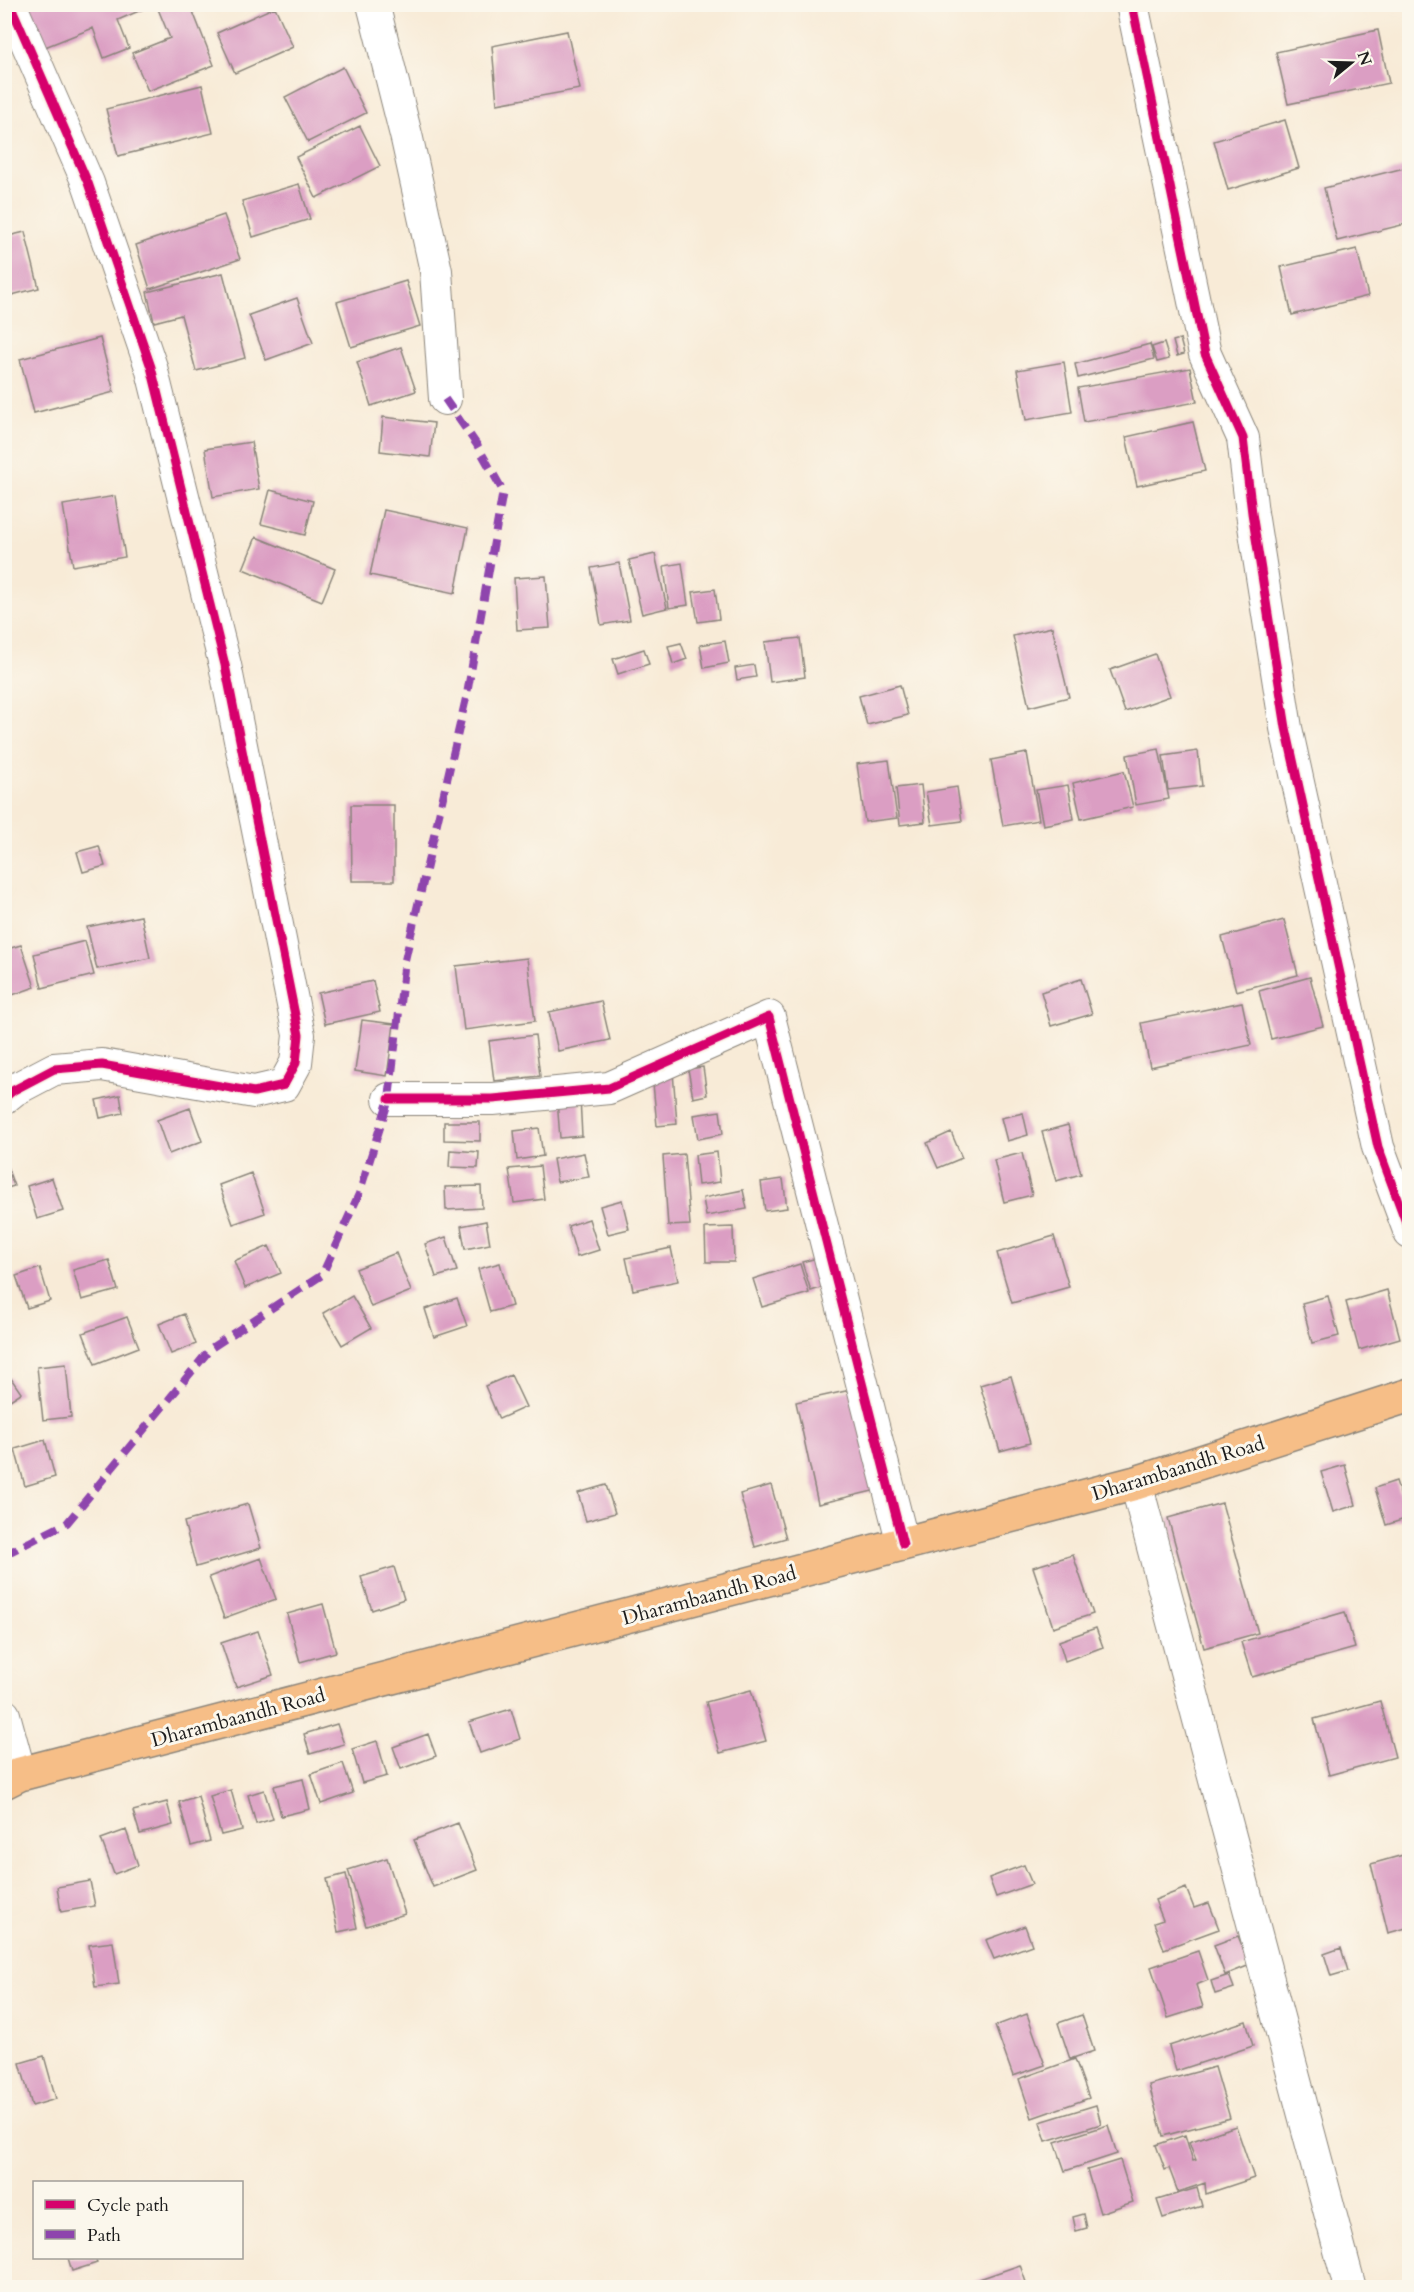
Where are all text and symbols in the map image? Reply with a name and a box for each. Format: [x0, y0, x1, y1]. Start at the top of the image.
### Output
north arrow [1321, 33, 1381, 93]
text: N [1352, 48, 1377, 69]
street label: Dharambaandh Road [1089, 1429, 1268, 1508]
street label: Dharambaandh Road [619, 1559, 799, 1632]
street label: Dharambaandh Road [148, 1681, 328, 1754]
legend [33, 2181, 243, 2259]
text: Cycle path [87, 2193, 169, 2218]
text: Path [87, 2223, 121, 2248]

